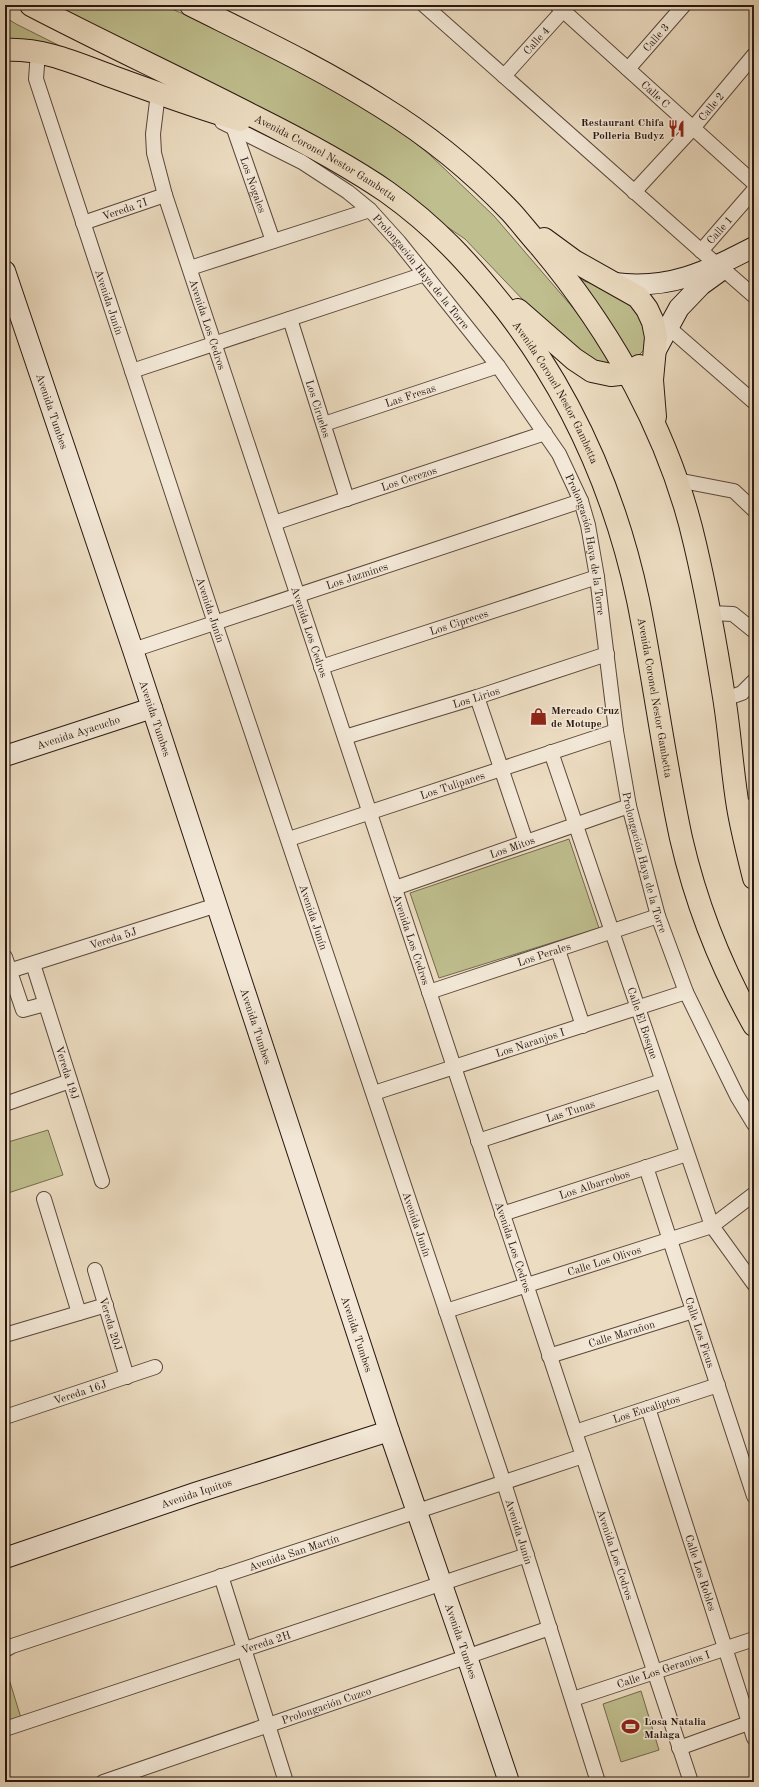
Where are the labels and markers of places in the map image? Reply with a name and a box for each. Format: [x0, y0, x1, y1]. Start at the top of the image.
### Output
place label: Restaurant Chifa Polleria Budyz [581, 118, 664, 142]
restaurant icon: Restaurant Chifa Polleria Budyz [667, 118, 687, 138]
shop icon: Mercado Cruz de Motupe [528, 706, 548, 726]
place label: Mercado Cruz de Motupe [551, 706, 619, 730]
sports icon: Losa Natalia Malaga [621, 1717, 641, 1737]
place label: Losa Natalia Malaga [644, 1717, 707, 1741]

